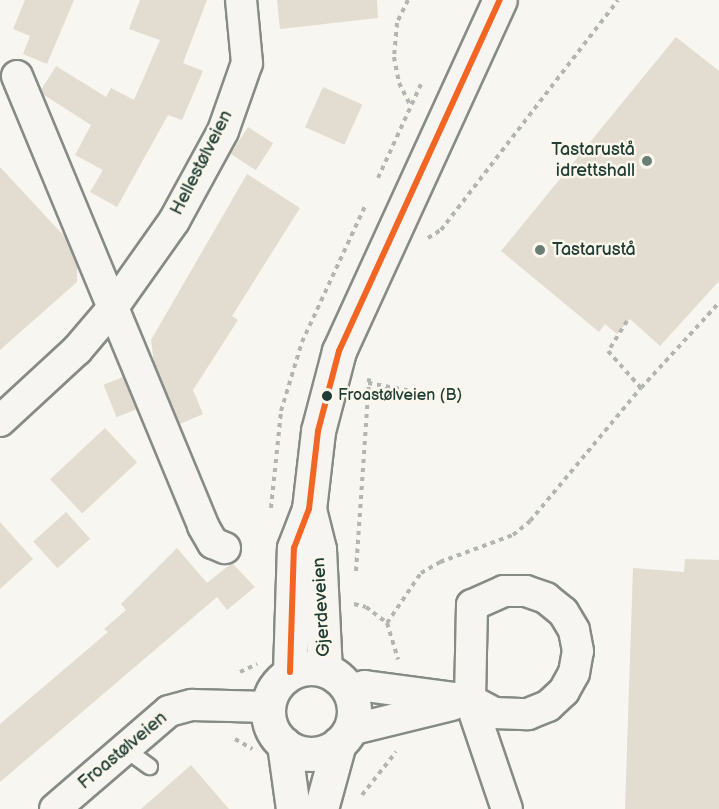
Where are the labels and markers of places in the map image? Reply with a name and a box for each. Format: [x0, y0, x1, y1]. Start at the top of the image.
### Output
place label: Tastarustå idrettshall [551, 140, 635, 182]
marker: Tastarustå idrettshall [640, 154, 654, 168]
place label: Tastarustå [552, 239, 636, 261]
marker: Tastarustå [533, 243, 547, 257]
place label: Froastølveien (B) [338, 386, 462, 406]
marker: Froastølveien (B) [321, 390, 333, 402]

